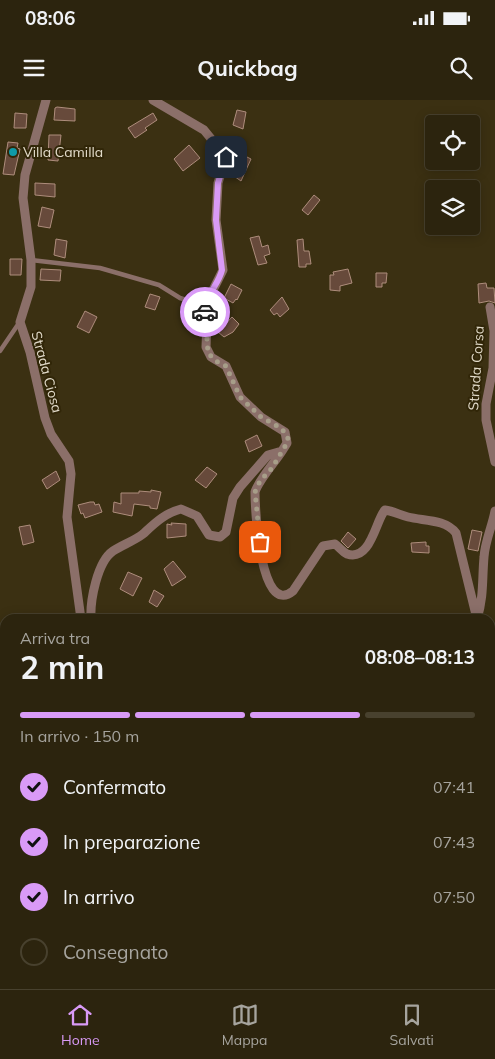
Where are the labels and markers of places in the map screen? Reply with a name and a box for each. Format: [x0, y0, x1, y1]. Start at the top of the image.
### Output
pin [205, 136, 247, 178]
place label: Villa Camilla [23, 143, 103, 161]
marker: Villa Camilla [7, 146, 19, 158]
pin [239, 521, 281, 563]

